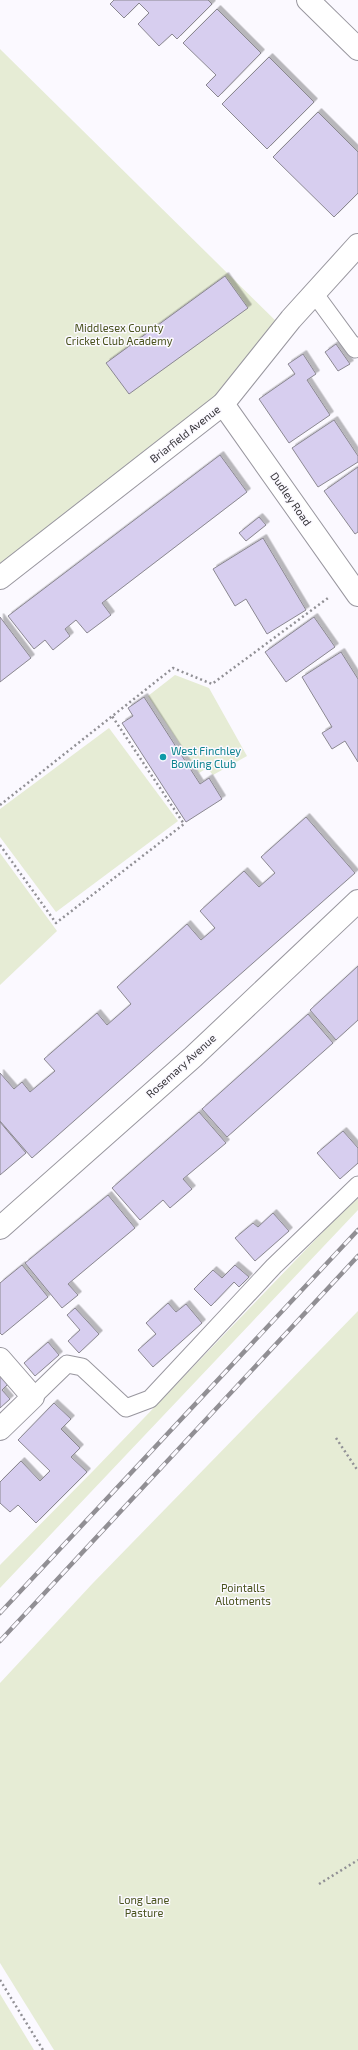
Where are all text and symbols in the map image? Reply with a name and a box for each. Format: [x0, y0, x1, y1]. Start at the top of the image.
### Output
park label: Middlesex County Cricket Club Academy [66, 321, 173, 347]
street label: Briarfield Avenue [147, 402, 222, 465]
street label: Dudley Road [268, 469, 315, 528]
place label: West Finchley Bowling Club [171, 744, 241, 770]
marker: West Finchley Bowling Club [158, 752, 168, 762]
street label: Rosemary Avenue [143, 1031, 218, 1100]
park label: Pointalls Allotments [215, 1581, 271, 1607]
park label: Long Lane Pasture [119, 1893, 170, 1919]

